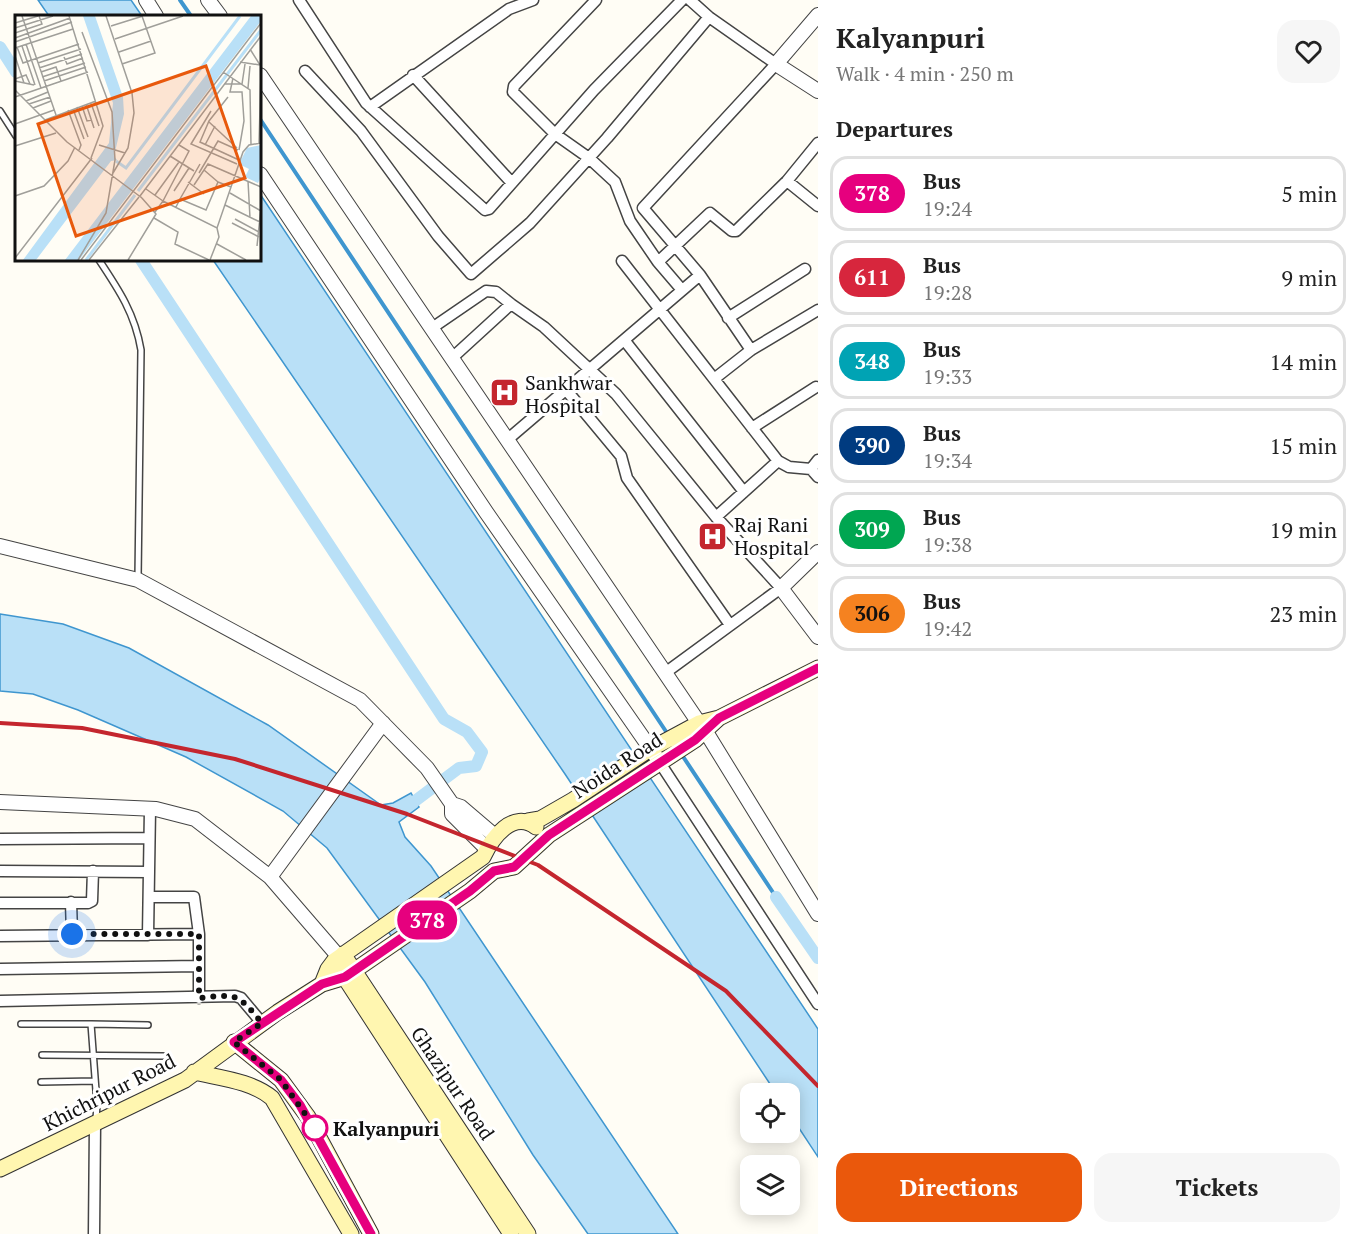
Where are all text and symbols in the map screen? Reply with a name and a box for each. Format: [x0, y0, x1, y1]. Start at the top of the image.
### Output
inset map [15, 15, 261, 261]
text: Kalyanpuri [836, 19, 985, 56]
button: heart [1277, 20, 1340, 83]
text: Walk · 4 min · 250 m [836, 60, 1014, 87]
text: Departures [836, 114, 953, 143]
text: Bus [923, 166, 961, 195]
text: 378 [854, 179, 890, 207]
text: 5 min [1281, 179, 1337, 208]
text: 19:24 [923, 195, 972, 222]
text: Bus [923, 250, 961, 279]
text: 611 [854, 263, 890, 291]
text: 9 min [1281, 263, 1337, 292]
text: 19:28 [923, 279, 972, 306]
text: Bus [923, 334, 961, 363]
text: 348 [854, 347, 890, 375]
text: 14 min [1270, 347, 1337, 376]
text: 19:33 [923, 363, 972, 390]
place label: Sankhwar Hospital [525, 369, 612, 419]
hospital icon: Sankhwar Hospital [488, 377, 520, 409]
text: Bus [923, 418, 961, 447]
text: 390 [854, 431, 890, 459]
text: 15 min [1270, 431, 1337, 460]
text: 19:34 [923, 447, 972, 474]
text: Bus [923, 502, 961, 531]
place label: Raj Rani Hospital [734, 511, 809, 561]
text: 309 [854, 515, 890, 543]
text: 19 min [1270, 515, 1337, 544]
hospital icon: Raj Rani Hospital [697, 520, 729, 552]
text: 19:38 [923, 531, 972, 558]
text: Bus [923, 586, 961, 615]
text: 306 [854, 599, 890, 627]
text: 23 min [1270, 599, 1337, 628]
text: 19:42 [923, 615, 972, 642]
street label: Noida Road [567, 726, 667, 804]
line badge: 378 [392, 900, 462, 940]
text: 378 [409, 906, 445, 934]
your location [57, 919, 87, 949]
street label: Ghazipur Road [405, 1021, 501, 1145]
street label: Khichripur Road [38, 1047, 180, 1137]
map controls [740, 1083, 800, 1215]
button: locate [740, 1083, 800, 1143]
marker: Kalyanpuri [302, 1115, 328, 1141]
place label: Kalyanpuri [333, 1115, 440, 1142]
button: Directions [836, 1153, 1082, 1222]
button: Tickets [1094, 1153, 1340, 1222]
button: layers [740, 1155, 800, 1215]

